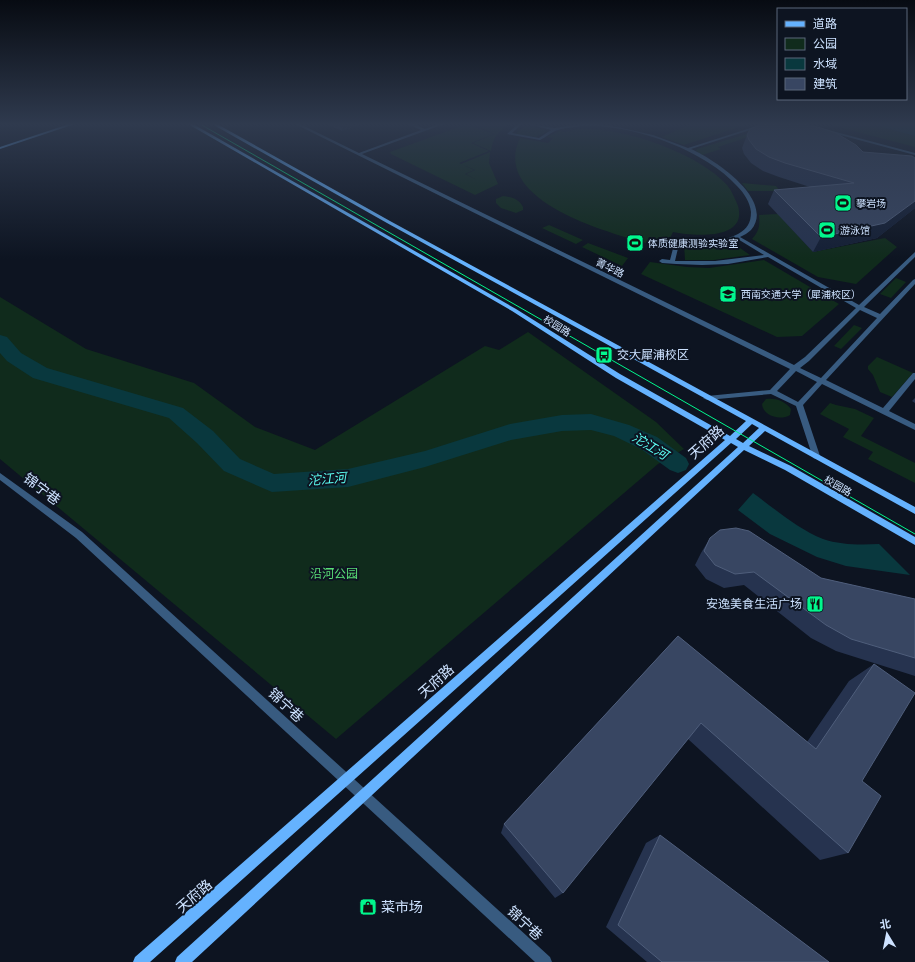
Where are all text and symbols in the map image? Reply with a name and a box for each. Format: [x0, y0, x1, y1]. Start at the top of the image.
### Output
legend [777, 8, 907, 100]
text: 道路 [813, 16, 837, 32]
text: 公园 [813, 36, 837, 52]
text: 水域 [813, 56, 837, 72]
text: 建筑 [813, 76, 837, 92]
sports icon: 攀岩场 [833, 193, 853, 213]
place label: 攀岩场 [856, 197, 886, 210]
sports icon: 游泳馆 [817, 220, 837, 240]
place label: 游泳馆 [840, 224, 870, 237]
sports icon: 体质健康测验实验室 [625, 233, 645, 253]
place label: 体质健康测验实验室 [648, 237, 738, 250]
street label: 菁华路 [594, 256, 626, 280]
school or university icon: 西南交通大学（犀浦校区） [718, 284, 738, 304]
place label: 西南交通大学（犀浦校区） [741, 288, 861, 301]
street label: 校园路 [541, 313, 573, 339]
bus stop icon: 交大犀浦校区 [594, 345, 614, 365]
place label: 交大犀浦校区 [617, 347, 689, 363]
street label: 天府路 [684, 421, 728, 463]
water label: 沱江河 [629, 429, 674, 465]
street label: 锦宁巷 [20, 469, 64, 509]
water label: 沱江河 [307, 469, 350, 489]
street label: 校园路 [822, 473, 854, 499]
park label: 沿河公园 [310, 566, 358, 582]
restaurant icon: 安逸美食生活广场 [805, 594, 825, 614]
place label: 安逸美食生活广场 [706, 596, 802, 612]
street label: 天府路 [414, 660, 458, 702]
street label: 锦宁巷 [265, 684, 307, 726]
street label: 天府路 [172, 875, 216, 917]
shop icon: 菜市场 [358, 897, 378, 917]
place label: 菜市场 [381, 898, 423, 916]
street label: 锦宁巷 [504, 902, 546, 944]
north arrow [867, 914, 907, 954]
text: 北 [879, 916, 892, 932]

